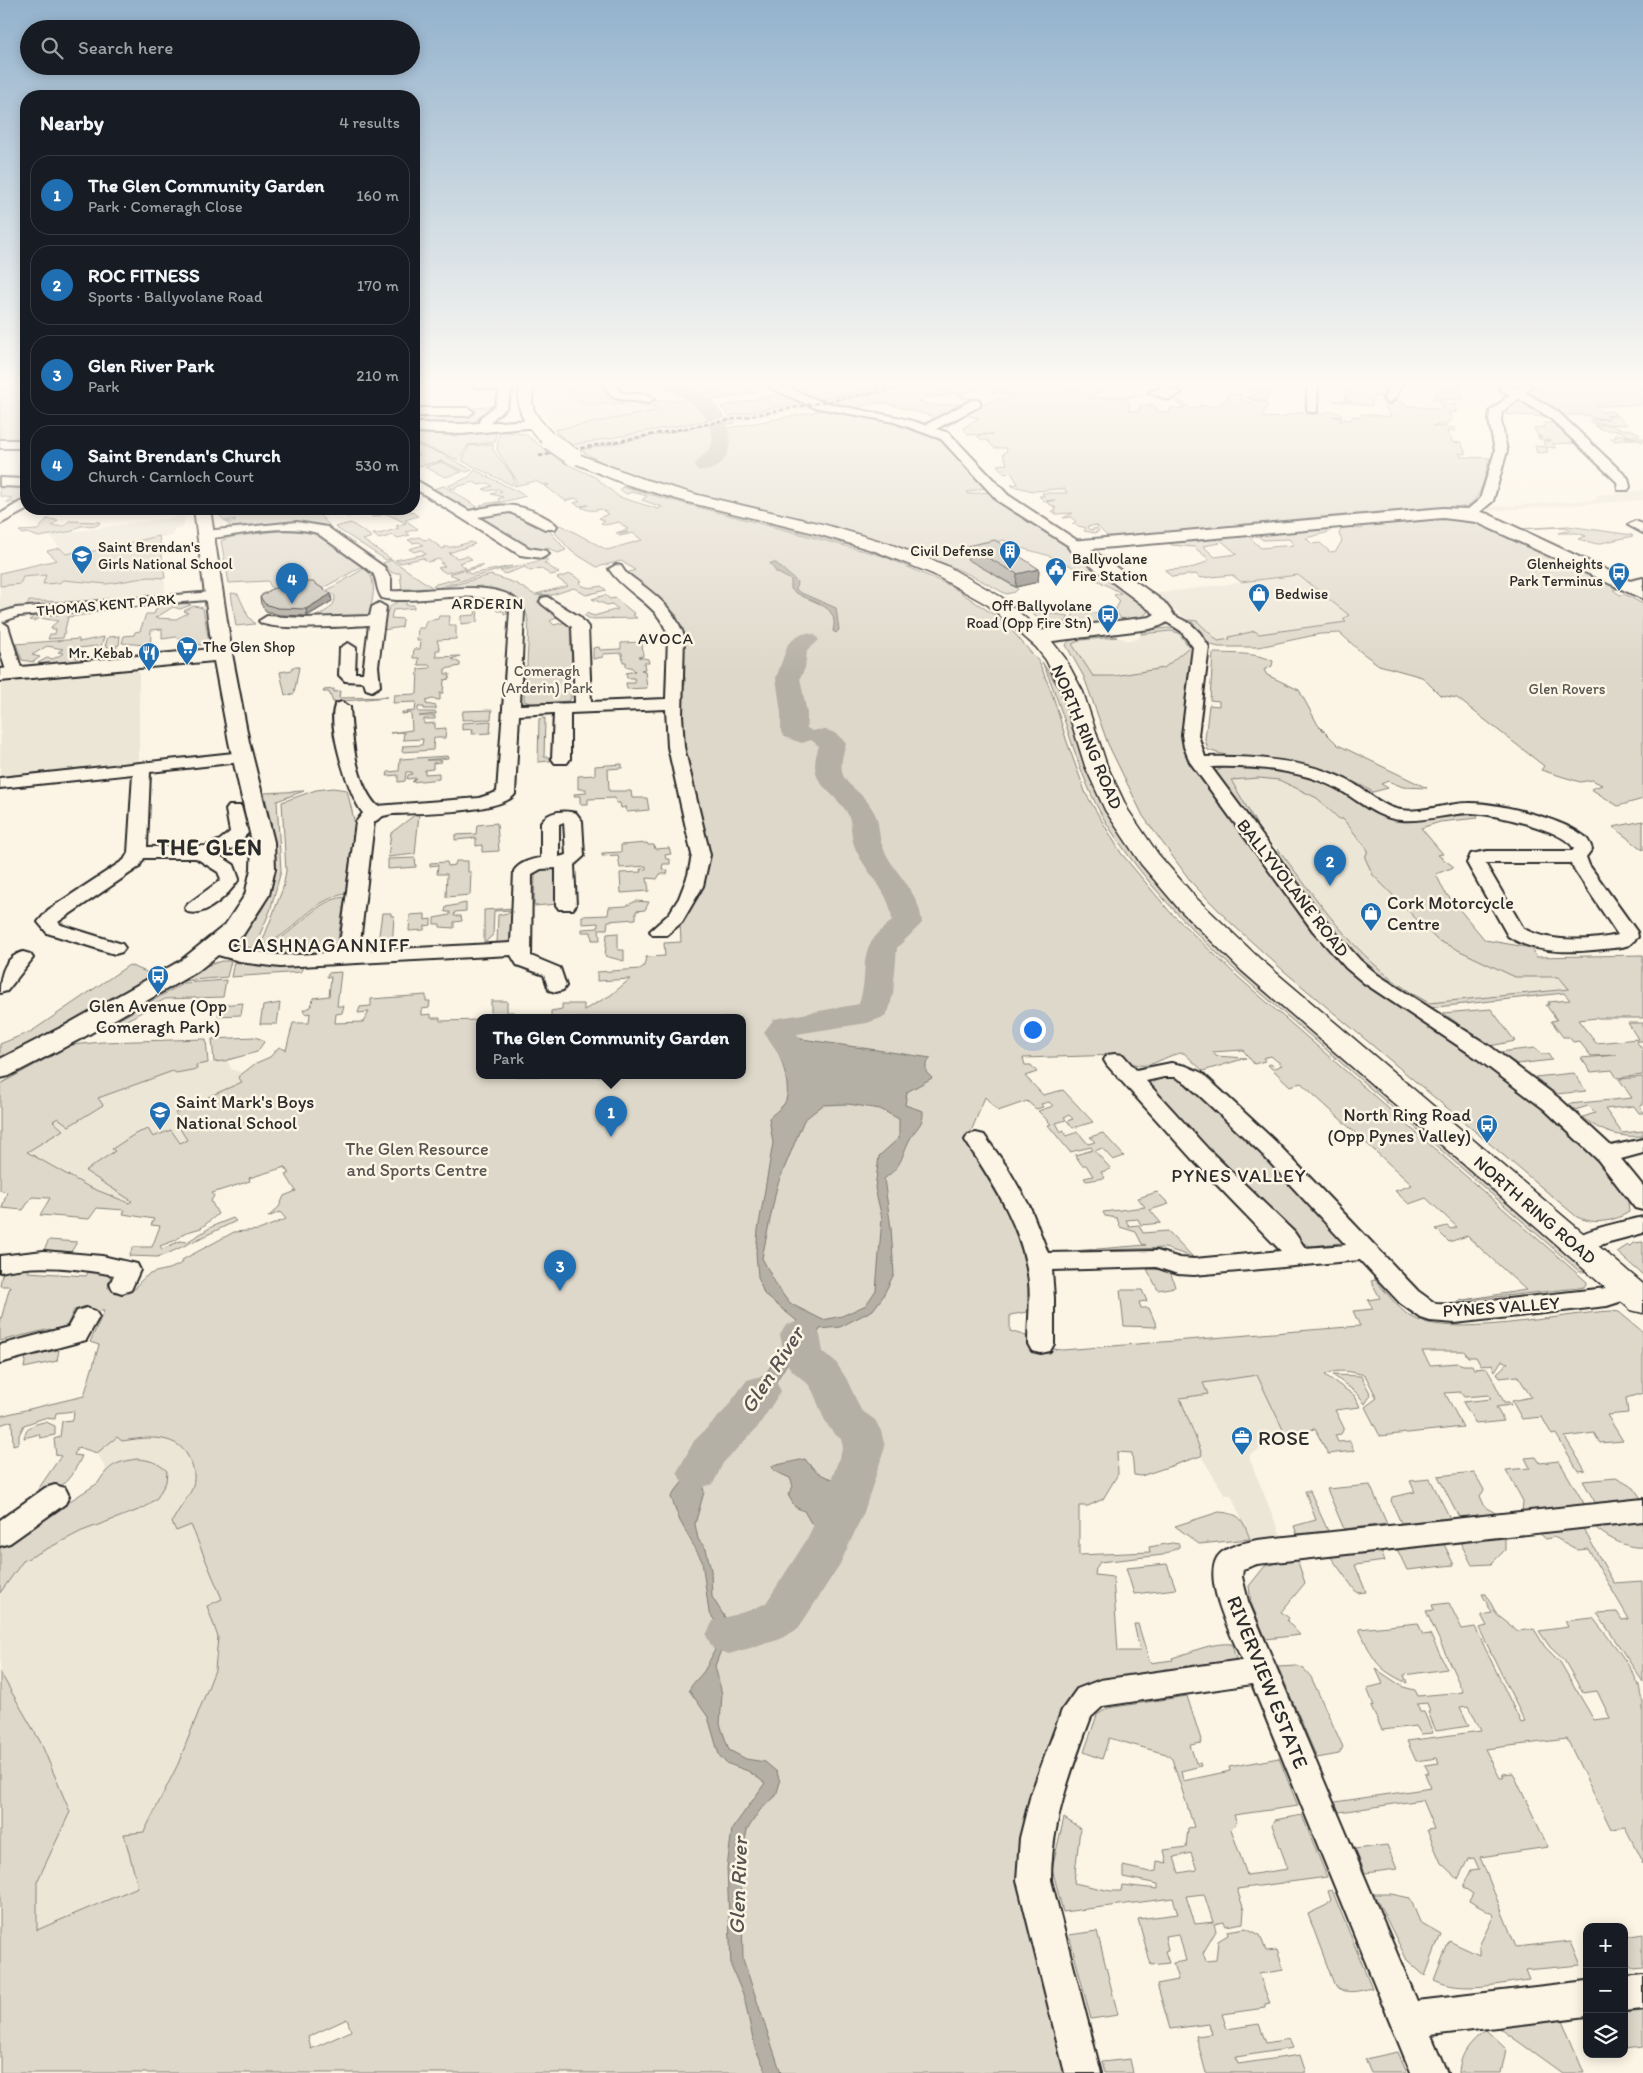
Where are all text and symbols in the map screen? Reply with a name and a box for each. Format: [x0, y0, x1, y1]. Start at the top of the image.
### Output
search box [20, 20, 420, 75]
icon: search [38, 34, 66, 62]
text: Search here [78, 36, 173, 59]
text: Nearby [40, 110, 104, 135]
text: 4 results [339, 113, 400, 132]
text: The Glen Community Garden [88, 174, 325, 197]
text: 1 [53, 186, 61, 205]
text: 160 m [356, 186, 399, 205]
text: Park · Comeragh Close [88, 197, 243, 216]
text: ROC FITNESS [88, 264, 200, 287]
text: 2 [53, 276, 61, 295]
text: 170 m [357, 276, 399, 295]
text: Sports · Ballyvolane Road [88, 287, 263, 306]
text: Glen River Park [88, 354, 214, 377]
text: 3 [53, 366, 61, 385]
text: 210 m [356, 366, 399, 385]
text: Park [88, 377, 119, 396]
text: Saint Brendan's Church [88, 444, 281, 467]
text: 4 [52, 456, 62, 475]
text: 530 m [355, 456, 399, 475]
text: Church · Carnloch Court [88, 467, 254, 486]
place label: Saint Brendan's Girls National School [98, 538, 234, 573]
building icon: Civil Defense [998, 539, 1022, 570]
place label: Civil Defense [910, 542, 994, 560]
school or university icon: Saint Brendan's Girls National School [70, 544, 94, 575]
place label: Ballyvolane Fire Station [1072, 550, 1148, 585]
place label: Glenheights Park Terminus [1509, 555, 1603, 590]
public building icon: Ballyvolane Fire Station [1044, 556, 1068, 587]
bus stop icon: Glenheights Park Terminus [1607, 561, 1631, 592]
pin: 4 [276, 563, 308, 604]
shop icon: Bedwise [1247, 582, 1271, 613]
place label: Bedwise [1275, 585, 1328, 603]
street label: THOMAS KENT PARK [36, 590, 177, 620]
district label: ARDERIN [452, 594, 524, 613]
place label: Off Ballyvolane Road (Opp Fire Stn) [966, 597, 1092, 632]
bus stop icon: Off Ballyvolane Road (Opp Fire Stn) [1096, 603, 1120, 634]
district label: AVOCA [638, 629, 694, 648]
supermarket icon: The Glen Shop [175, 635, 199, 666]
place label: The Glen Shop [203, 638, 295, 656]
restaurant icon: Mr. Kebab [137, 641, 161, 672]
place label: Mr. Kebab [69, 644, 133, 662]
street label: NORTH RING ROAD [1047, 661, 1127, 813]
park label: Comeragh (Arderin) Park [501, 662, 593, 697]
park label: Glen Rovers [1529, 680, 1606, 698]
street label: BALLYVOLANE ROAD [1232, 814, 1354, 962]
district label: THE GLEN [156, 834, 263, 861]
pin: 2 [1314, 845, 1346, 886]
place label: Cork Motorcycle Centre [1387, 892, 1514, 935]
shop icon: Cork Motorcycle Centre [1359, 901, 1383, 932]
district label: CLASHNAGANNIFF [228, 933, 410, 957]
bus stop icon: Glen Avenue (Opp Comeragh Park) [146, 964, 170, 995]
place label: Glen Avenue (Opp Comeragh Park) [89, 995, 227, 1038]
popup [476, 1014, 746, 1079]
your location [1020, 1017, 1046, 1043]
text: The Glen Community Garden [493, 1026, 729, 1049]
text: Park [493, 1049, 524, 1068]
place label: Saint Mark's Boys National School [176, 1091, 314, 1134]
pin: 1 [595, 1096, 627, 1137]
school or university icon: Saint Mark's Boys National School [148, 1100, 172, 1131]
place label: North Ring Road (Opp Pynes Valley) [1327, 1104, 1471, 1147]
bus stop icon: North Ring Road (Opp Pynes Valley) [1475, 1113, 1499, 1144]
park label: The Glen Resource and Sports Centre [345, 1138, 489, 1181]
street label: NORTH RING ROAD [1469, 1151, 1601, 1269]
district label: PYNES VALLEY [1171, 1164, 1307, 1187]
pin: 3 [544, 1250, 576, 1291]
street label: PYNES VALLEY [1442, 1292, 1561, 1322]
water label: Glen River [734, 1320, 811, 1418]
office icon: ROSE [1230, 1425, 1254, 1456]
place label: ROSE [1258, 1425, 1310, 1450]
street label: RIVERVIEW ESTATE [1222, 1592, 1314, 1772]
water label: Glen River [723, 1835, 753, 1935]
map controls [1583, 1923, 1628, 2058]
button: + [1583, 1923, 1628, 1968]
button: − [1583, 1968, 1628, 2013]
button: layers [1583, 2013, 1628, 2058]

